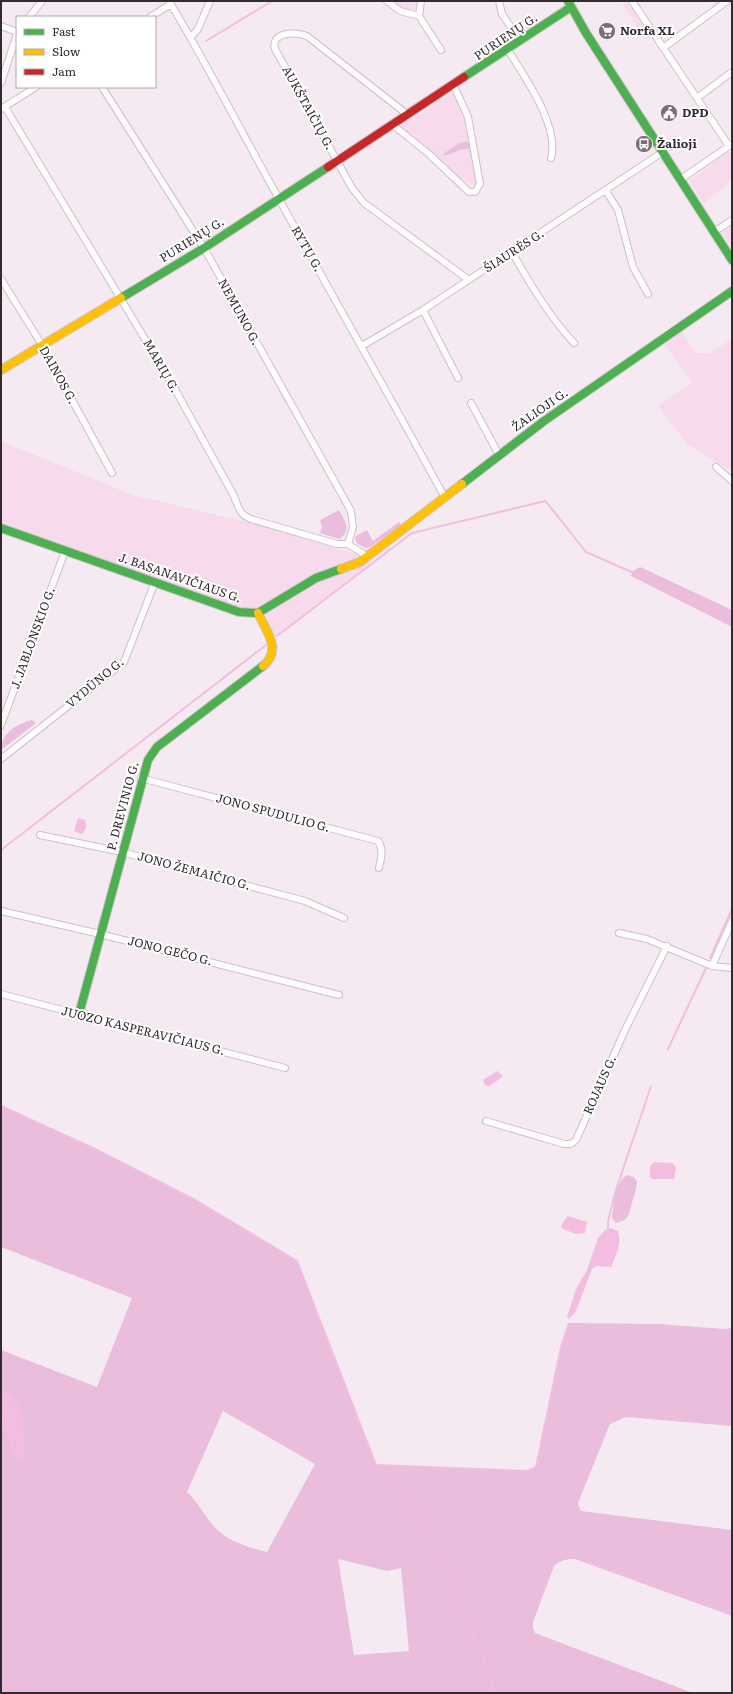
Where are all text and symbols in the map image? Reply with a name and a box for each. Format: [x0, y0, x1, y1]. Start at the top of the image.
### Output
street label: PURIENŲ G. [470, 8, 541, 64]
legend [16, 16, 156, 88]
supermarket icon: Norfa XL [597, 21, 617, 41]
place label: Norfa XL [620, 21, 675, 39]
text: Fast [52, 22, 76, 40]
text: Slow [52, 42, 81, 60]
text: Jam [52, 62, 77, 80]
street label: AUKŠTAIČIŲ G. [278, 62, 339, 153]
public building icon: DPD [659, 103, 679, 123]
place label: DPD [682, 103, 709, 121]
bus stop icon: Žalioji [634, 134, 654, 154]
place label: Žalioji [657, 134, 697, 152]
street label: PURIENŲ G. [156, 212, 227, 266]
street label: RYTŲ G. [288, 222, 328, 275]
street label: ŠIAURĖS G. [480, 224, 547, 276]
street label: NEMUNO G. [214, 275, 266, 348]
street label: MARIŲ G. [139, 335, 185, 396]
street label: DAINOS G. [36, 342, 82, 407]
street label: ŽALIOJI G. [508, 383, 571, 435]
street label: J. BASANAVIČIAUS G. [116, 548, 244, 607]
street label: J. JABLONSKIO G. [5, 584, 59, 691]
street label: VYDŪNO G. [61, 653, 127, 712]
street label: P. DREVINIO G. [102, 759, 143, 852]
street label: JONO SPUDULIO G. [214, 788, 332, 836]
street label: JONO ŽEMAIČIO G. [136, 846, 253, 894]
street label: JONO GEČO G. [126, 931, 214, 969]
street label: JUOZO KASPERAVIČIAUS G. [59, 1001, 227, 1059]
street label: ROJAUS G. [578, 1052, 620, 1117]

